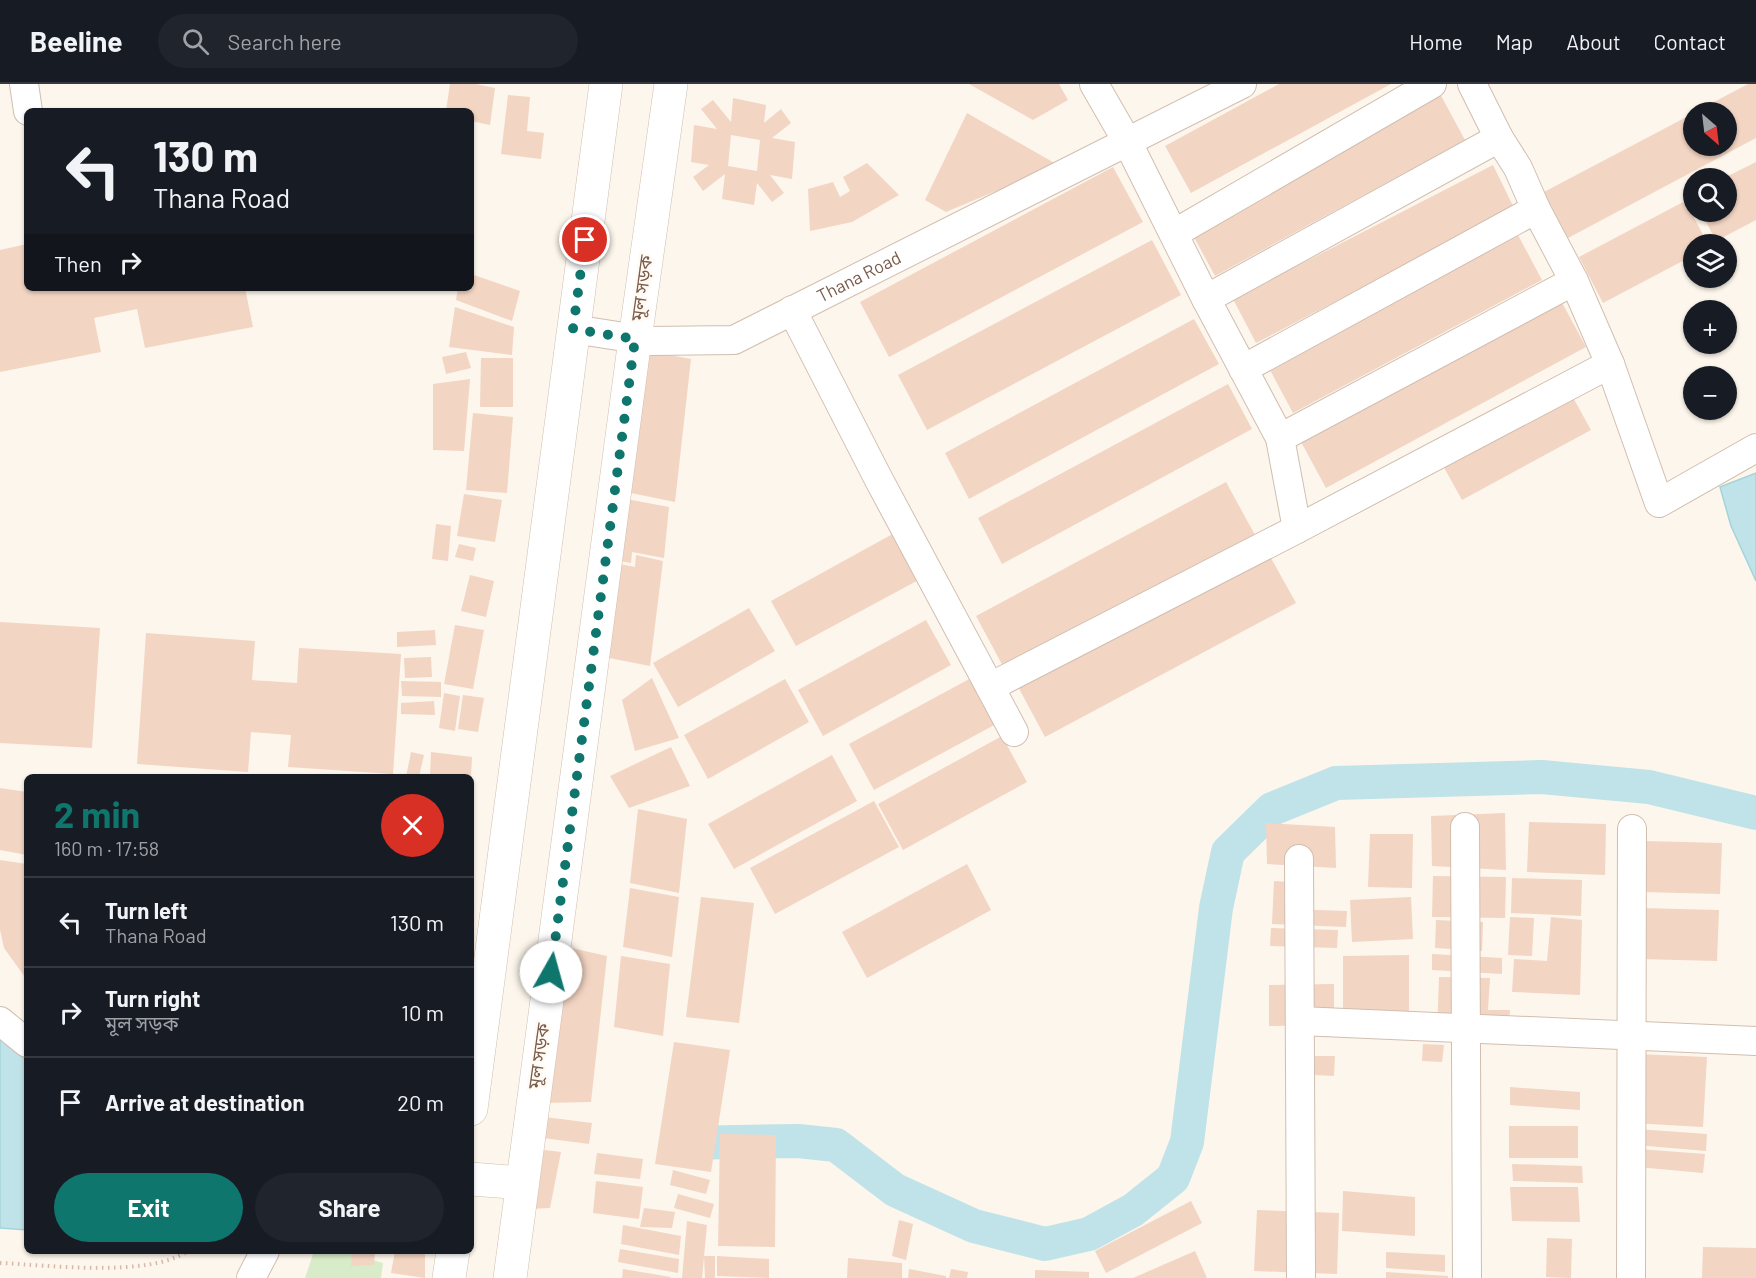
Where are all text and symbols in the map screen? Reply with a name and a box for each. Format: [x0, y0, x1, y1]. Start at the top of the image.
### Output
search box [158, 14, 578, 68]
text: Beeline [30, 24, 122, 58]
icon: search [179, 25, 212, 58]
text: Search here [227, 28, 342, 54]
text: Home [1409, 29, 1463, 54]
text: Map [1496, 29, 1533, 54]
text: About [1566, 29, 1621, 54]
text: Contact [1654, 29, 1726, 54]
north arrow [1683, 102, 1737, 156]
map controls [1683, 102, 1737, 420]
text: 130 m [153, 130, 258, 180]
icon: left [54, 132, 132, 210]
button: search [1683, 168, 1737, 222]
text: Thana Road [153, 181, 290, 213]
pin [559, 214, 610, 265]
icon: arrive [568, 223, 601, 256]
button: layers [1683, 234, 1737, 288]
icon: right [114, 246, 147, 279]
street label: Thana Road [813, 246, 904, 306]
text: Then [54, 250, 102, 276]
street label: মূল সড়ক [625, 253, 658, 323]
button: + [1683, 300, 1737, 354]
button: − [1683, 366, 1737, 420]
text: 2 min [54, 792, 140, 835]
button: close [381, 794, 444, 857]
text: 160 m · 17:58 [54, 836, 159, 860]
text: Turn left [105, 897, 188, 923]
icon: left [54, 906, 87, 939]
text: 130 m [390, 909, 444, 935]
text: Thana Road [105, 923, 207, 947]
position arrow [519, 940, 583, 1004]
text: Turn right [105, 985, 200, 1011]
icon: right [54, 996, 87, 1029]
text: 10 m [401, 999, 444, 1025]
text: মূল সড়ক [105, 1011, 179, 1035]
street label: মূল সড়ক [522, 1021, 555, 1091]
icon: arrive [54, 1086, 87, 1119]
text: Arrive at destination [105, 1089, 304, 1115]
text: 20 m [397, 1089, 444, 1115]
button: Exit [54, 1173, 243, 1242]
button: Share [255, 1173, 444, 1242]

